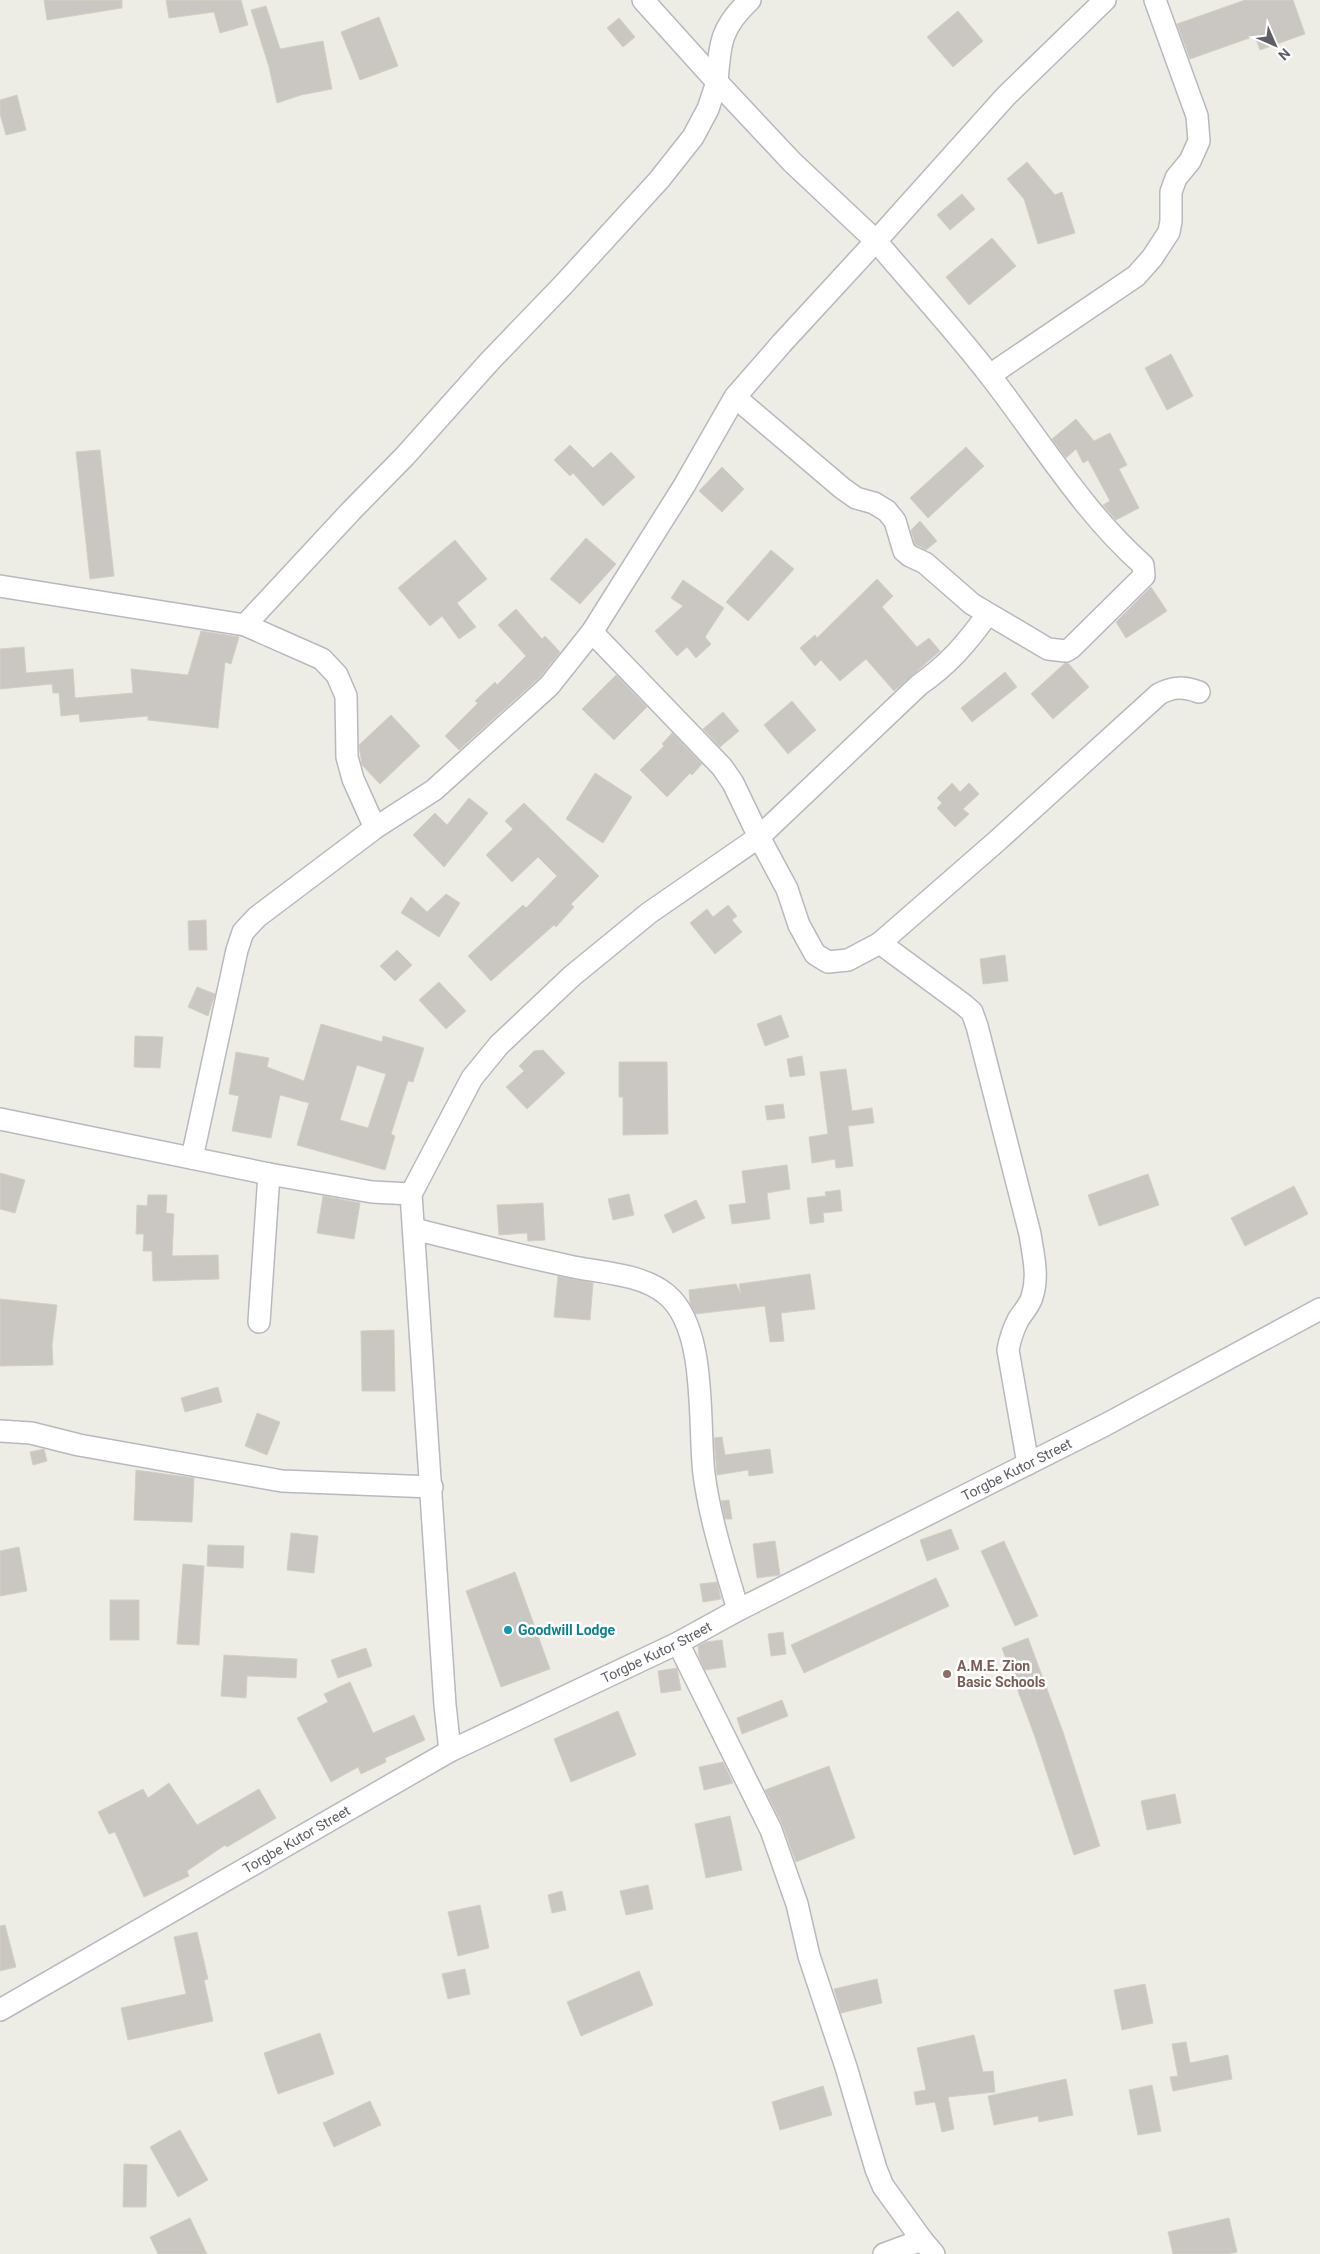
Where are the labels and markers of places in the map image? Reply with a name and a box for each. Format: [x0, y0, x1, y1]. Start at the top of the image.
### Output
place label: Goodwill Lodge [518, 1622, 615, 1638]
marker: Goodwill Lodge [502, 1624, 514, 1636]
place label: A.M.E. Zion Basic Schools [957, 1658, 1046, 1690]
marker: A.M.E. Zion Basic Schools [941, 1668, 953, 1680]

